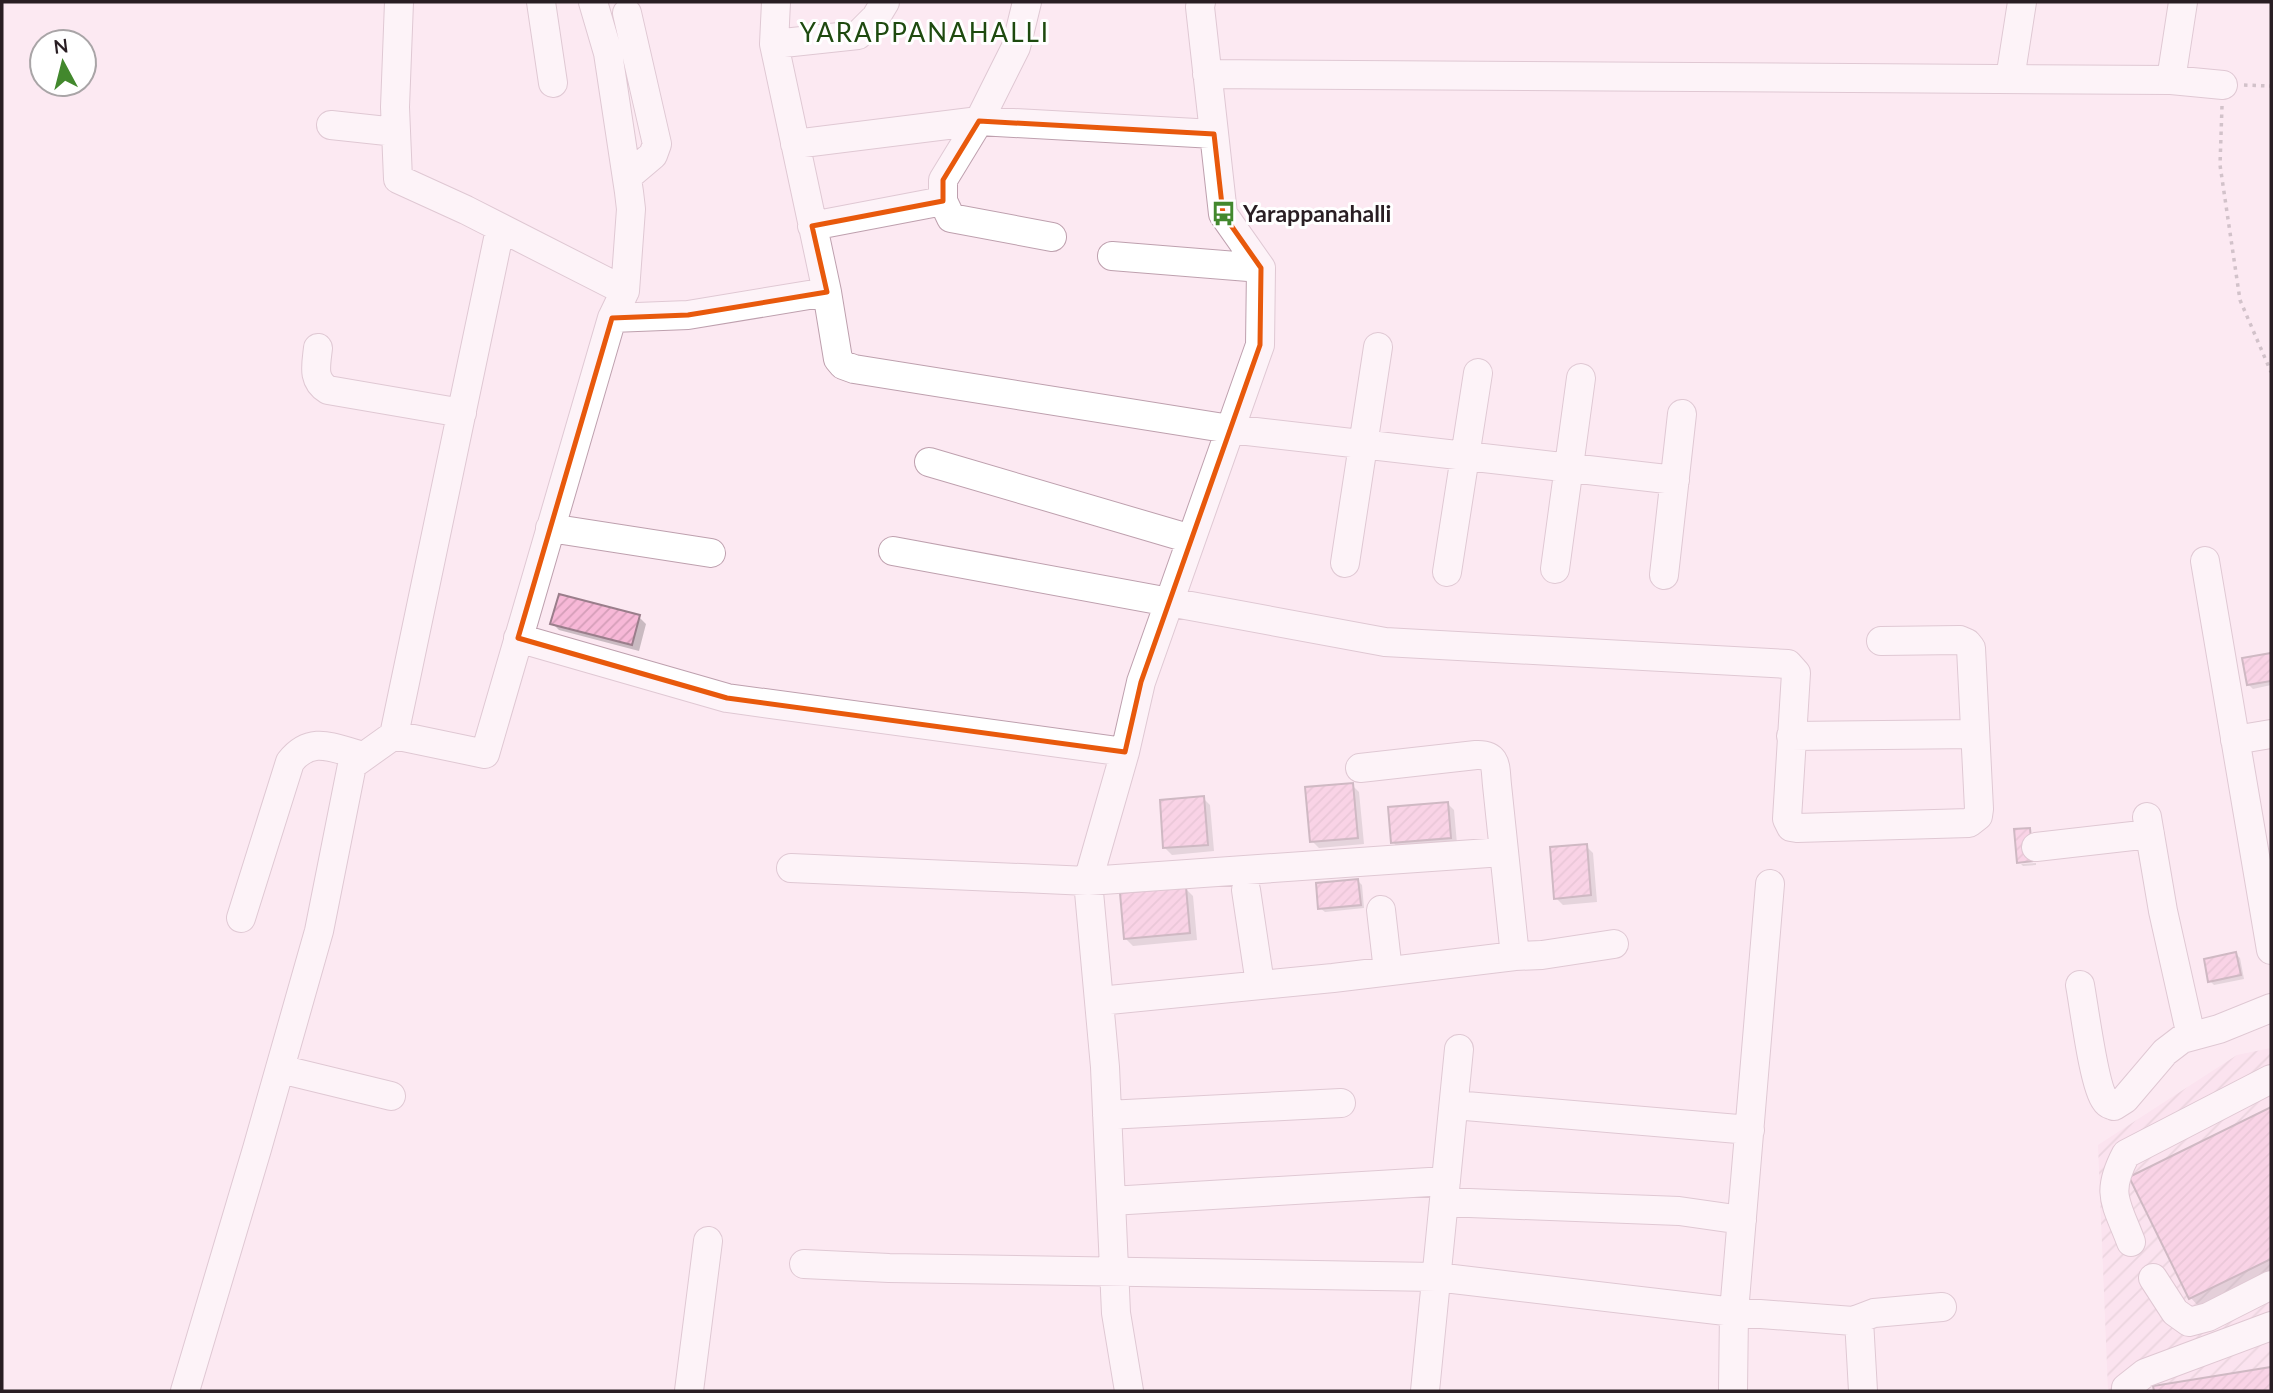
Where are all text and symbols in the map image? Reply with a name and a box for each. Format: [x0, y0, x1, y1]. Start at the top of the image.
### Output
district label: YARAPPANAHALLI [800, 16, 1050, 48]
north arrow [28, 28, 98, 98]
text: N [52, 33, 70, 58]
place label: Yarappanahalli [1242, 199, 1391, 227]
bus stop icon: Yarappanahalli [1209, 200, 1237, 228]

